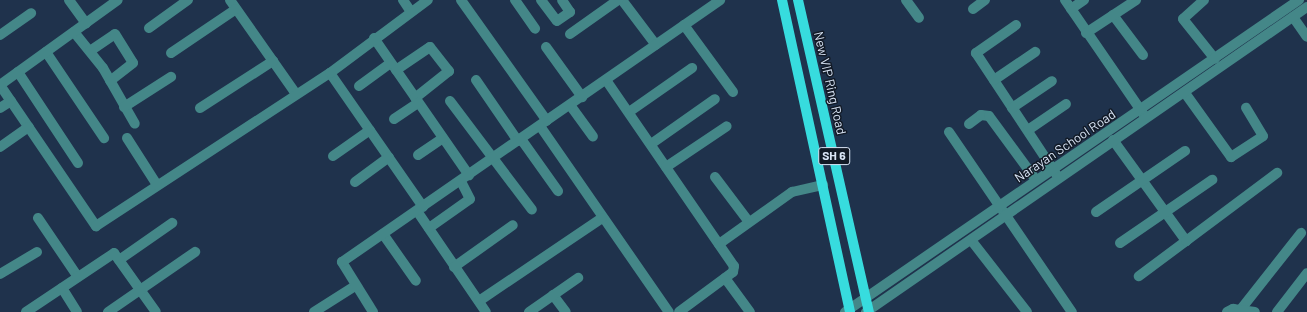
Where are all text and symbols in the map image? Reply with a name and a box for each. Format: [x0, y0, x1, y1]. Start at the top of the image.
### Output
street label: New VIP Ring Road [811, 30, 849, 136]
street label: Narayan School Road [1011, 106, 1119, 186]
road number: SH 6 [818, 146, 850, 166]

